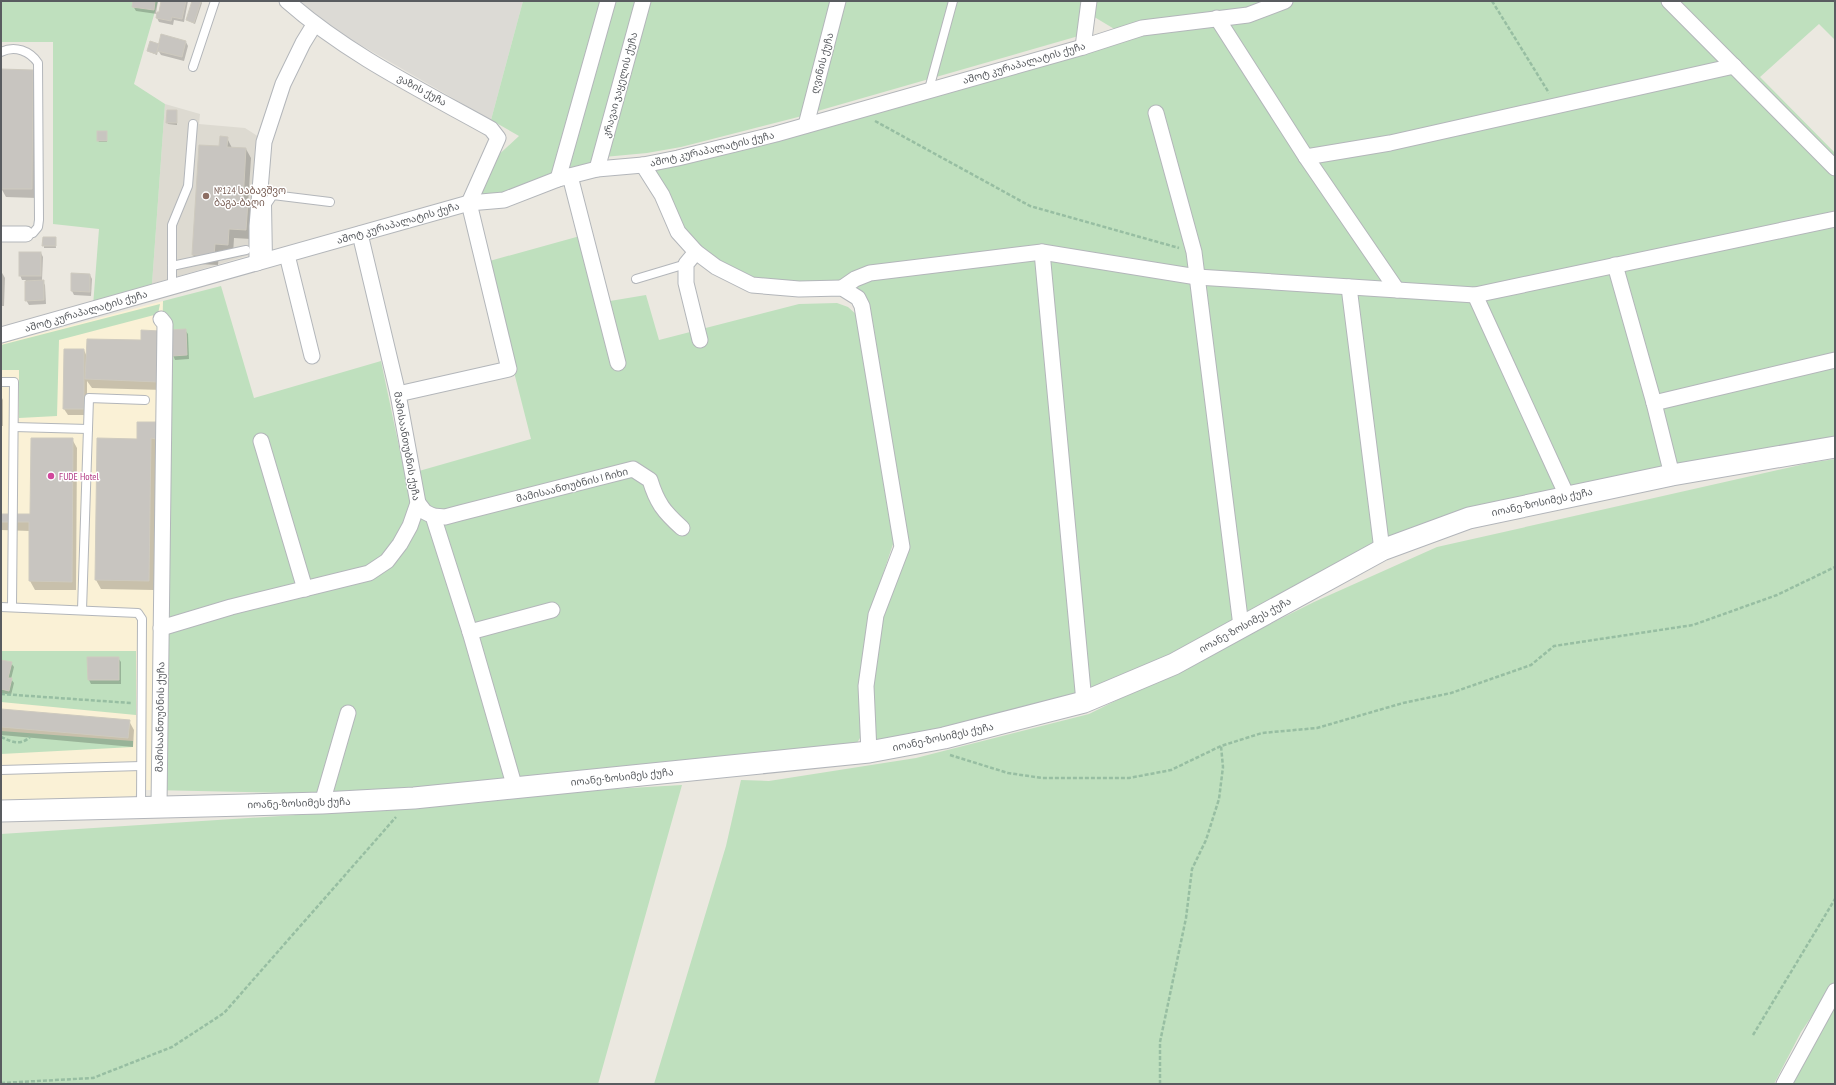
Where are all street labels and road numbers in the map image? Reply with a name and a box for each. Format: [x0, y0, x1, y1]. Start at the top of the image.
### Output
street label: კრავაი ჯაყელის ქუჩა [600, 31, 640, 139]
street label: ღვინის ქუჩა [808, 31, 836, 95]
street label: აშოტ კურაპალატის ქუჩა [961, 39, 1087, 87]
street label: ვაზის ქუჩა [395, 71, 449, 109]
street label: აშოტ კურაპალატის ქუჩა [649, 128, 775, 170]
street label: აშოტ კურაპალატის ქუჩა [335, 199, 461, 247]
street label: აშოტ კურაპალატის ქუჩა [23, 287, 149, 335]
street label: მამისაანთუბნის ქუჩა [391, 390, 423, 502]
street label: მამისაანთუბნის I ჩიხი [515, 465, 630, 505]
street label: იოანე-ზოსიმეს ქუჩა [1490, 485, 1594, 519]
street label: იოანე-ზოსიმეს ქუჩა [1197, 594, 1293, 656]
street label: მამისაანთუბნის ქუჩა [153, 662, 167, 772]
street label: იოანე-ზოსიმეს ქუჩა [891, 720, 995, 754]
street label: იოანე-ზოსიმეს ქუჩა [570, 765, 674, 789]
street label: იოანე-ზოსიმეს ქუჩა [247, 795, 351, 811]

